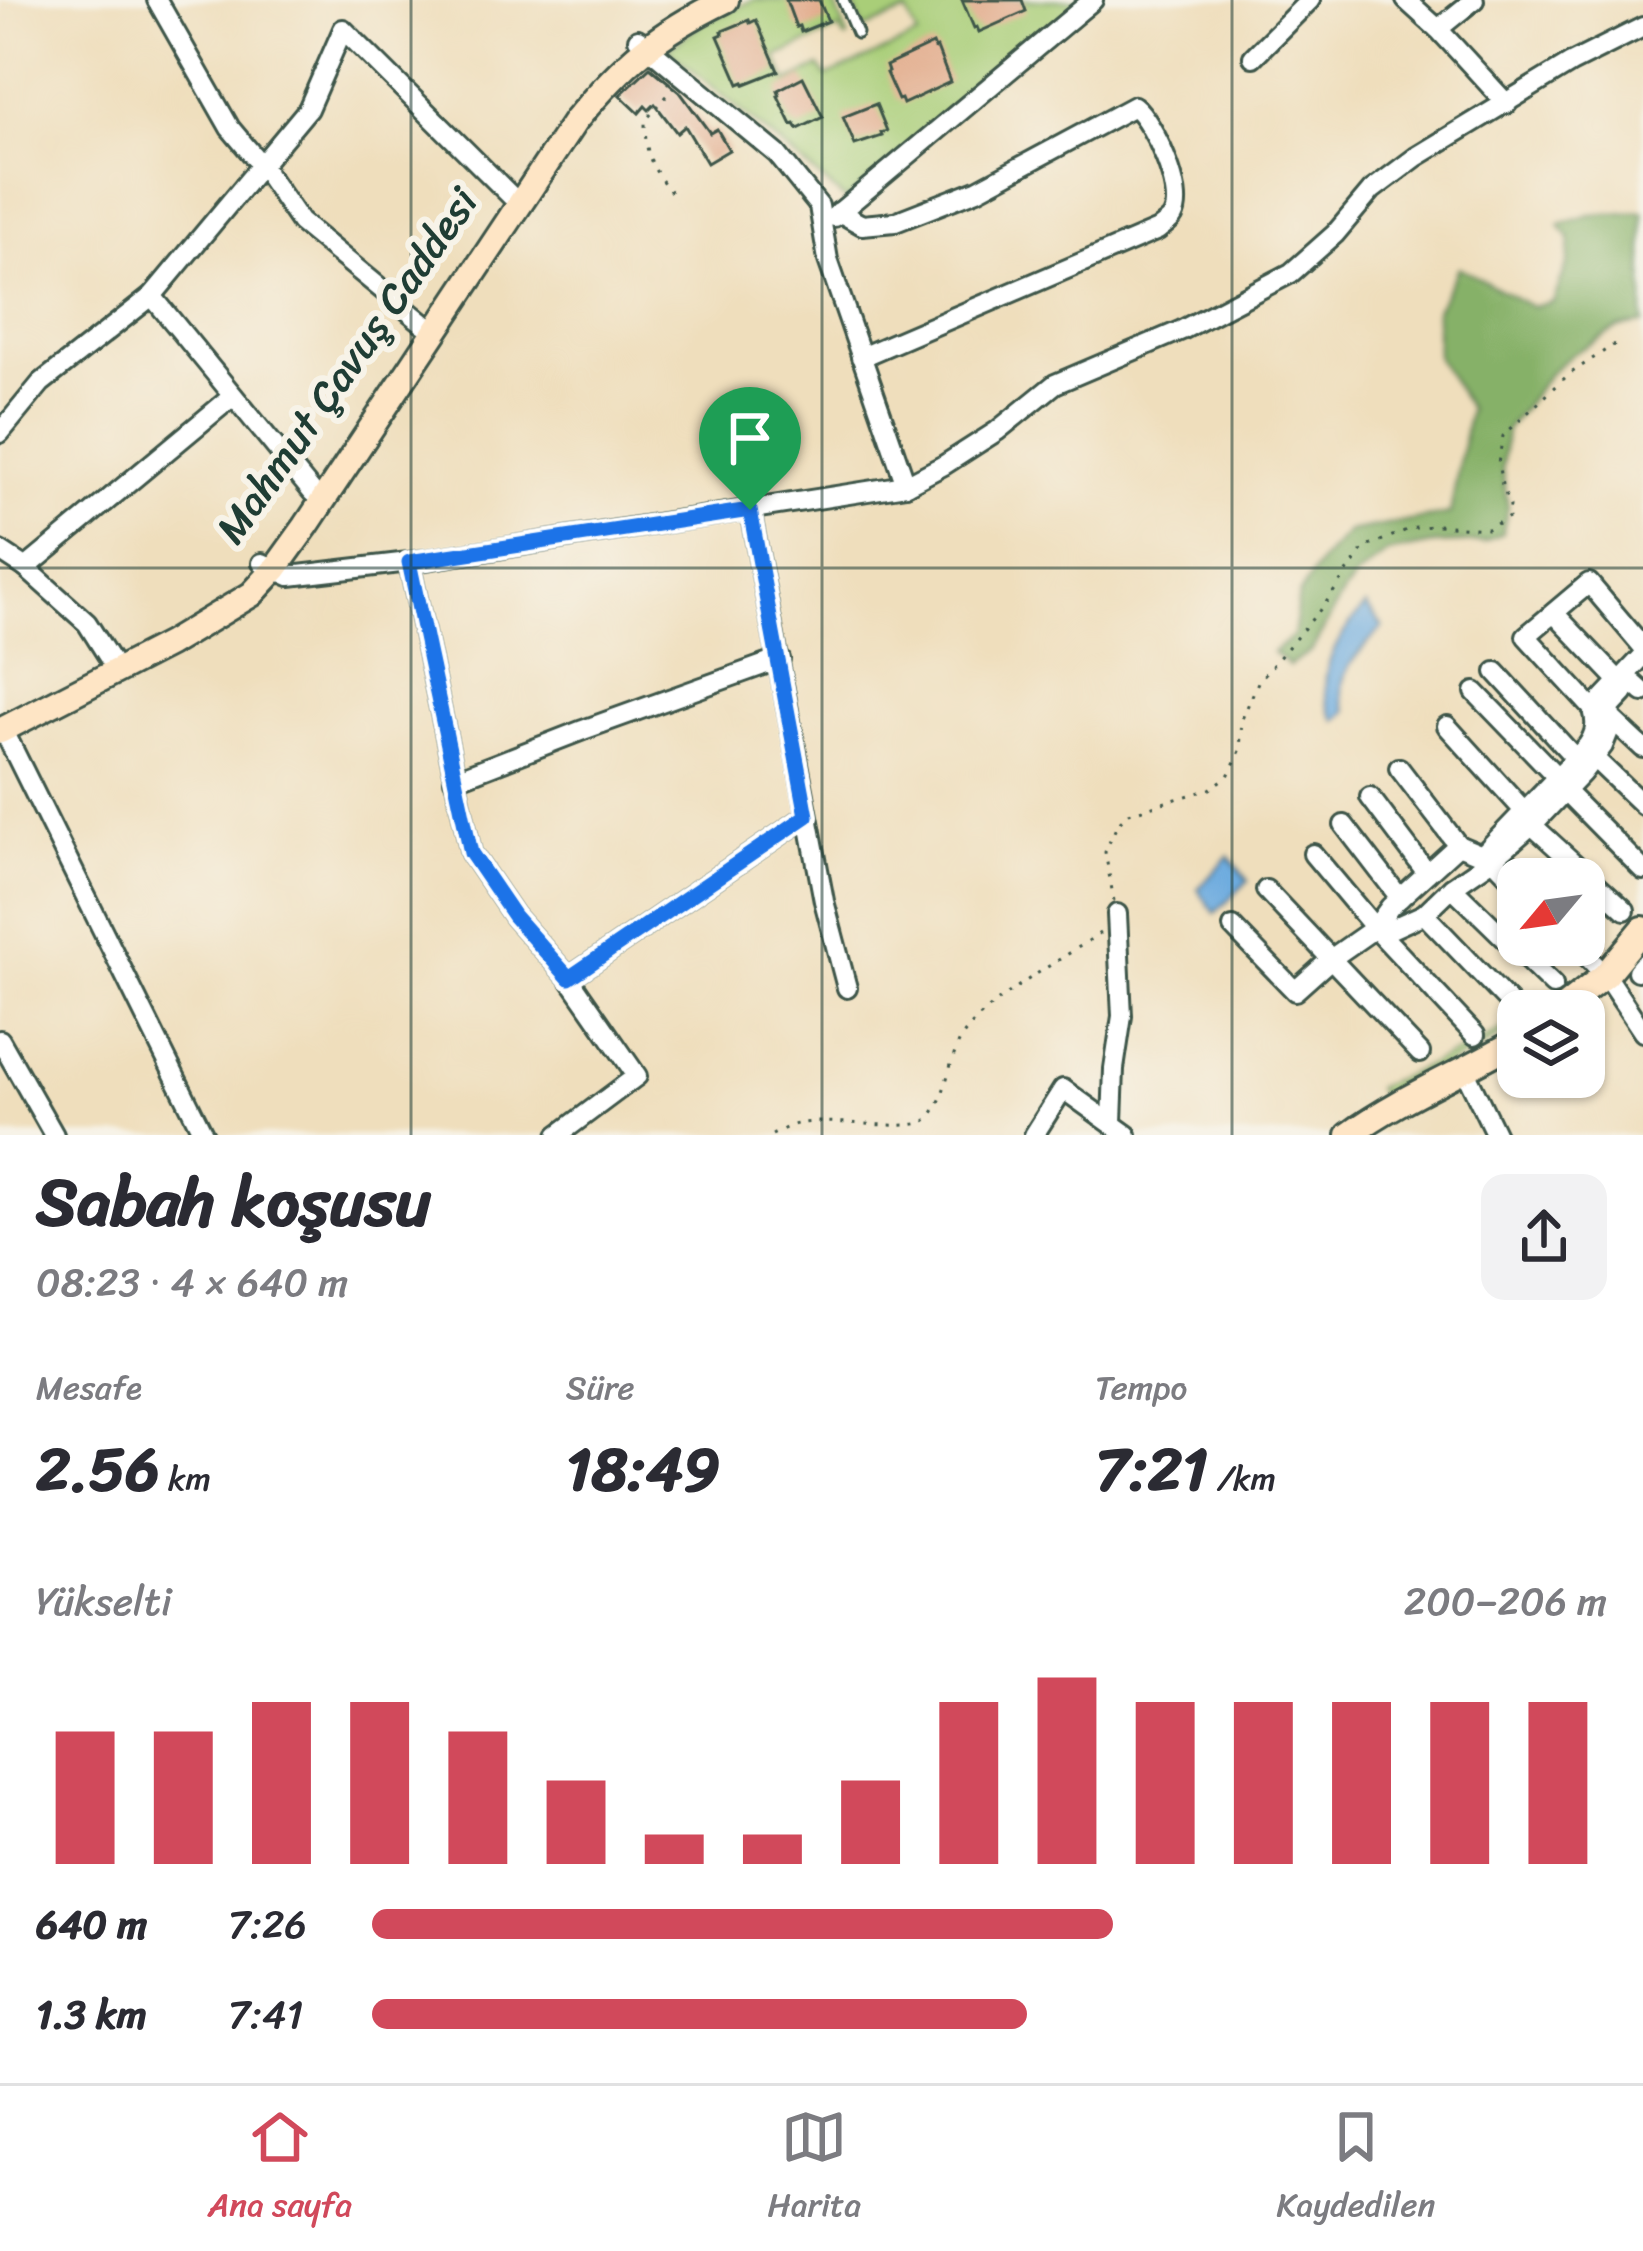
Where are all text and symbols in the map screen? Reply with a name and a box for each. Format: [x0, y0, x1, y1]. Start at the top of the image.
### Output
street label: Mahmut Çavuş Caddesi [195, 170, 499, 560]
pin [699, 387, 801, 510]
icon: arrive [717, 405, 783, 471]
north arrow [1497, 858, 1605, 966]
map controls [1497, 858, 1605, 1098]
button: layers [1497, 990, 1605, 1098]
text: Sabah koşusu [36, 1144, 431, 1261]
button: share [1481, 1174, 1607, 1300]
text: 08:23 · 4 × 640 m [36, 1248, 348, 1317]
text: Mesafe [36, 1359, 142, 1417]
text: Süre [566, 1359, 635, 1417]
text: Tempo [1095, 1359, 1187, 1417]
text: 2.56 [36, 1417, 159, 1523]
text: 18:49 [566, 1417, 720, 1523]
text: 7:21 [1095, 1417, 1208, 1523]
text: km [159, 1450, 211, 1508]
text: /km [1208, 1450, 1276, 1508]
text: Yükselti [36, 1567, 172, 1636]
text: 200–206 m [1404, 1567, 1607, 1636]
text: 640 m [36, 1890, 147, 1959]
text: 7:26 [228, 1890, 307, 1959]
text: 1.3 km [36, 1980, 147, 2049]
text: 7:41 [228, 1980, 303, 2049]
tab: Ana sayfa [208, 2104, 352, 2234]
tab: Harita [768, 2104, 861, 2234]
tab: Kaydedilen [1277, 2104, 1435, 2234]

